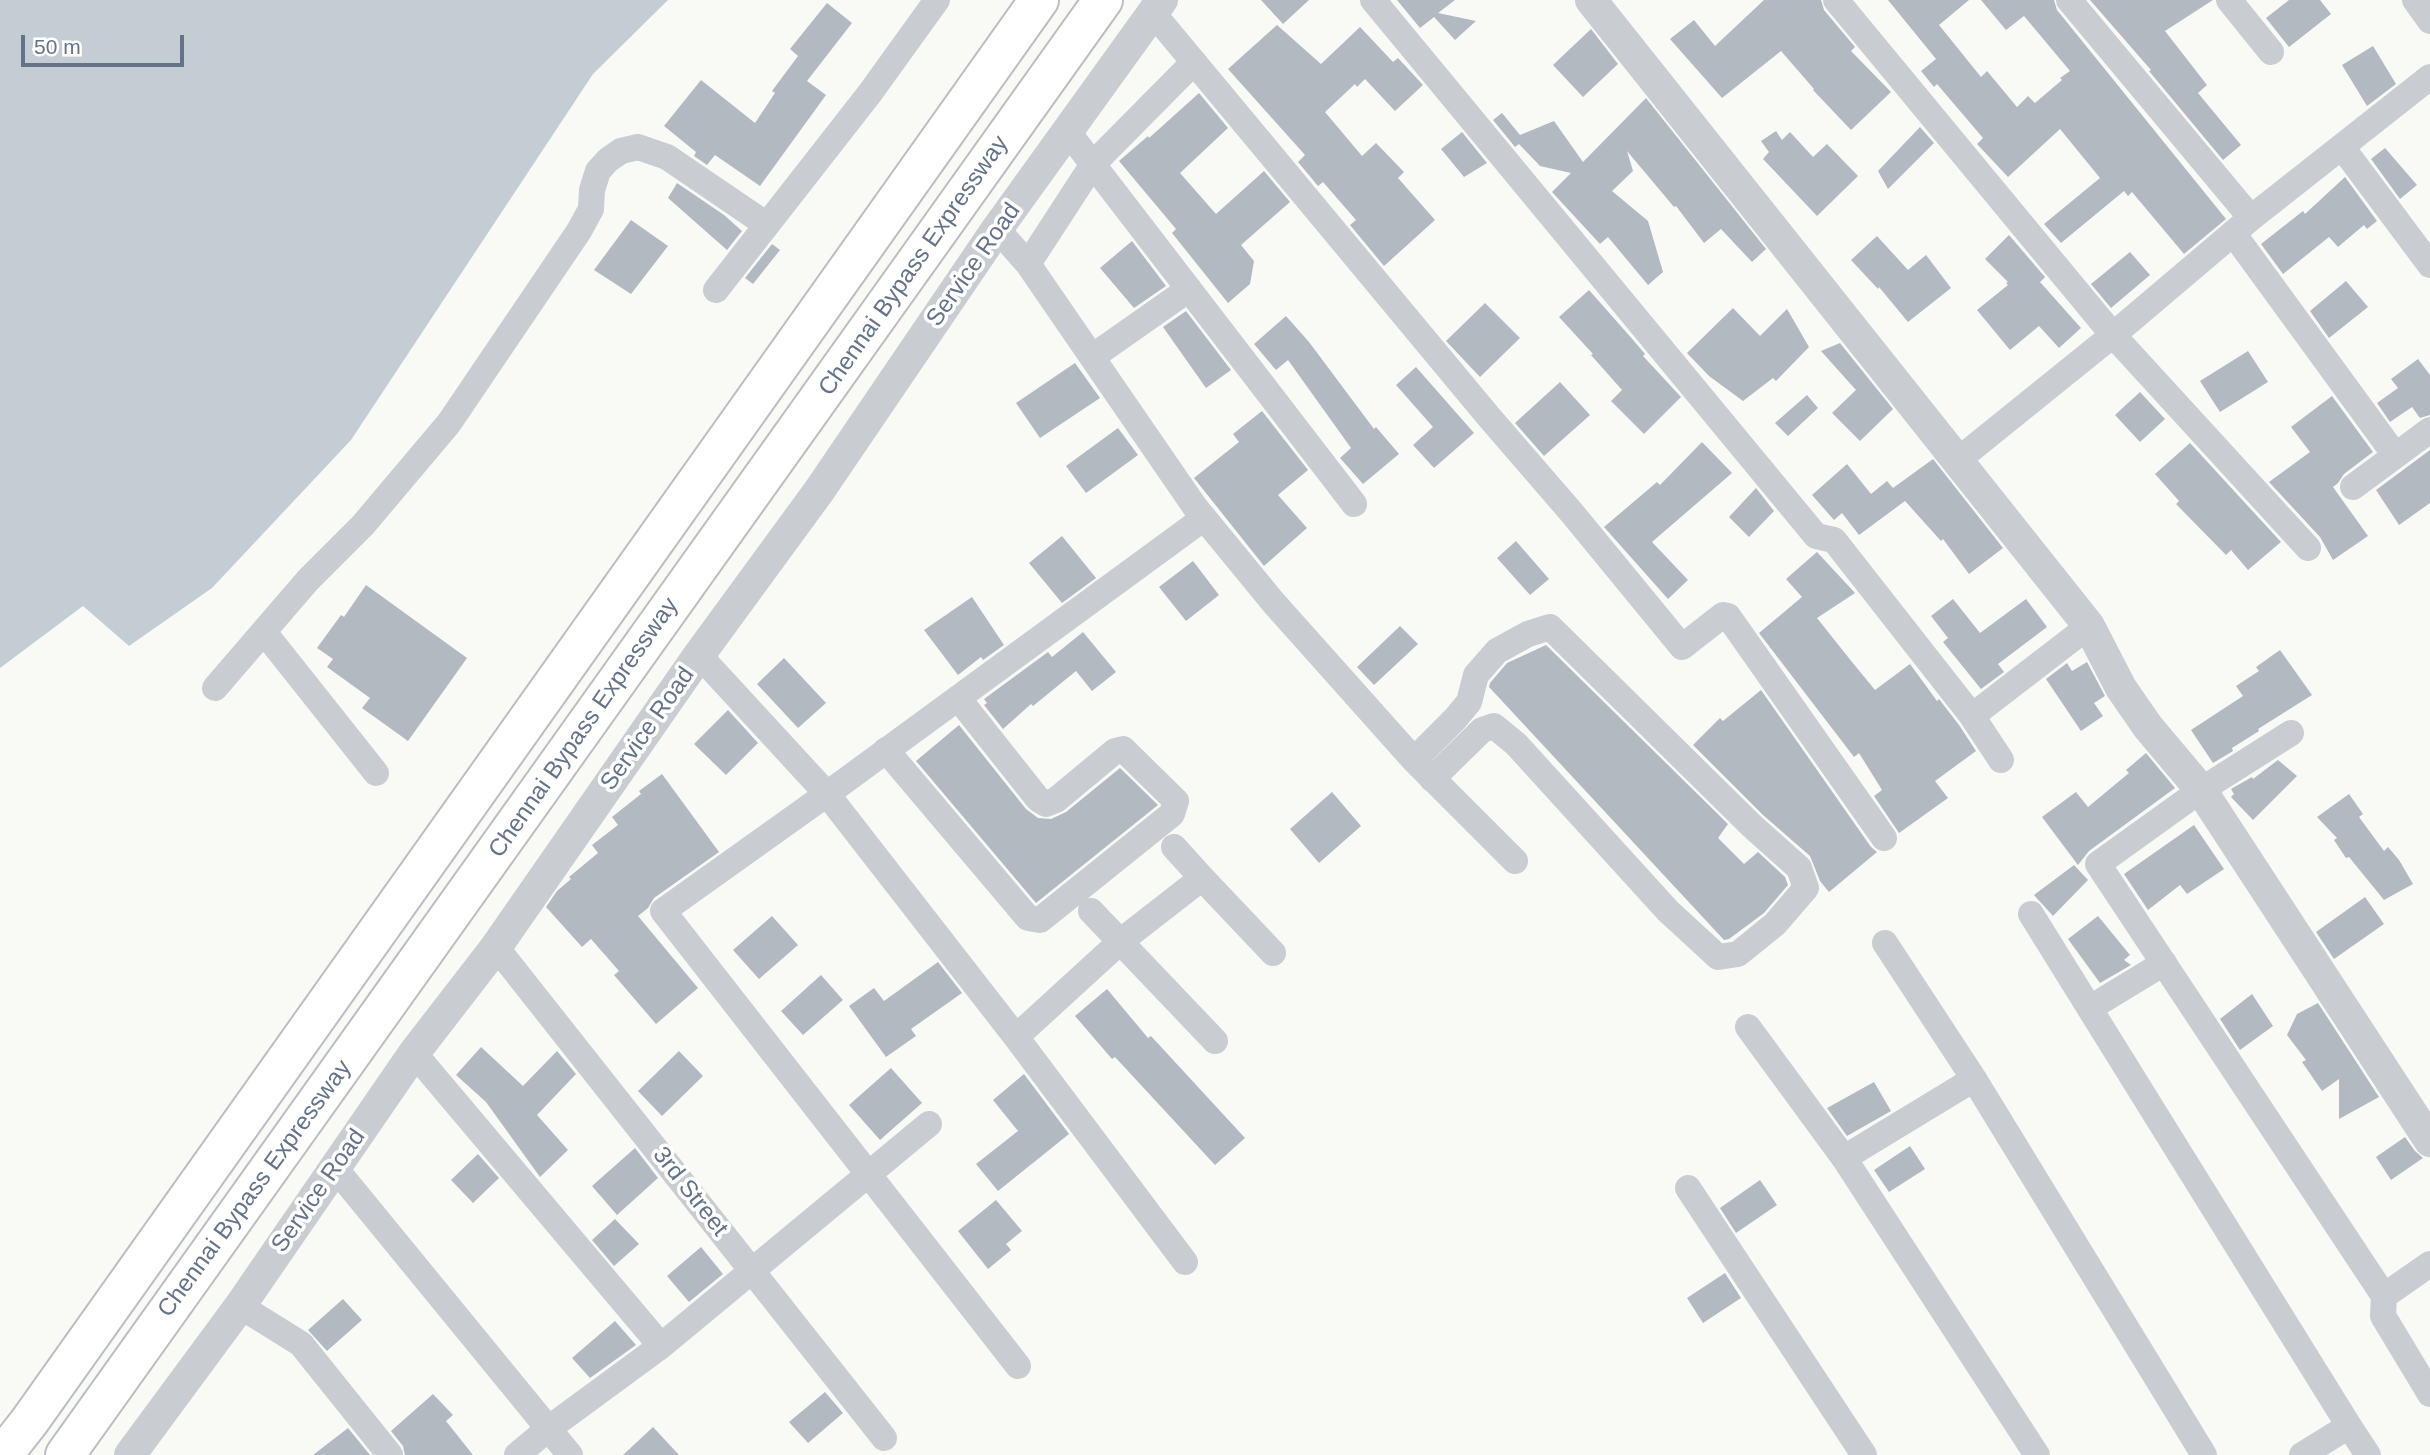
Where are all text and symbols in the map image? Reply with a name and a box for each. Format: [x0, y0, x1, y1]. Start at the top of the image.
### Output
scale bar [24, 21, 187, 65]
text: 50 m [34, 35, 81, 58]
street label: Chennai Bypass Expressway [813, 130, 1015, 402]
street label: Service Road [921, 198, 1027, 332]
street label: Chennai Bypass Expressway [483, 592, 685, 864]
street label: Service Road [595, 662, 701, 796]
street label: Chennai Bypass Expressway [152, 1055, 358, 1323]
street label: Service Road [266, 1124, 372, 1258]
street label: 3rd Street [646, 1142, 734, 1242]

